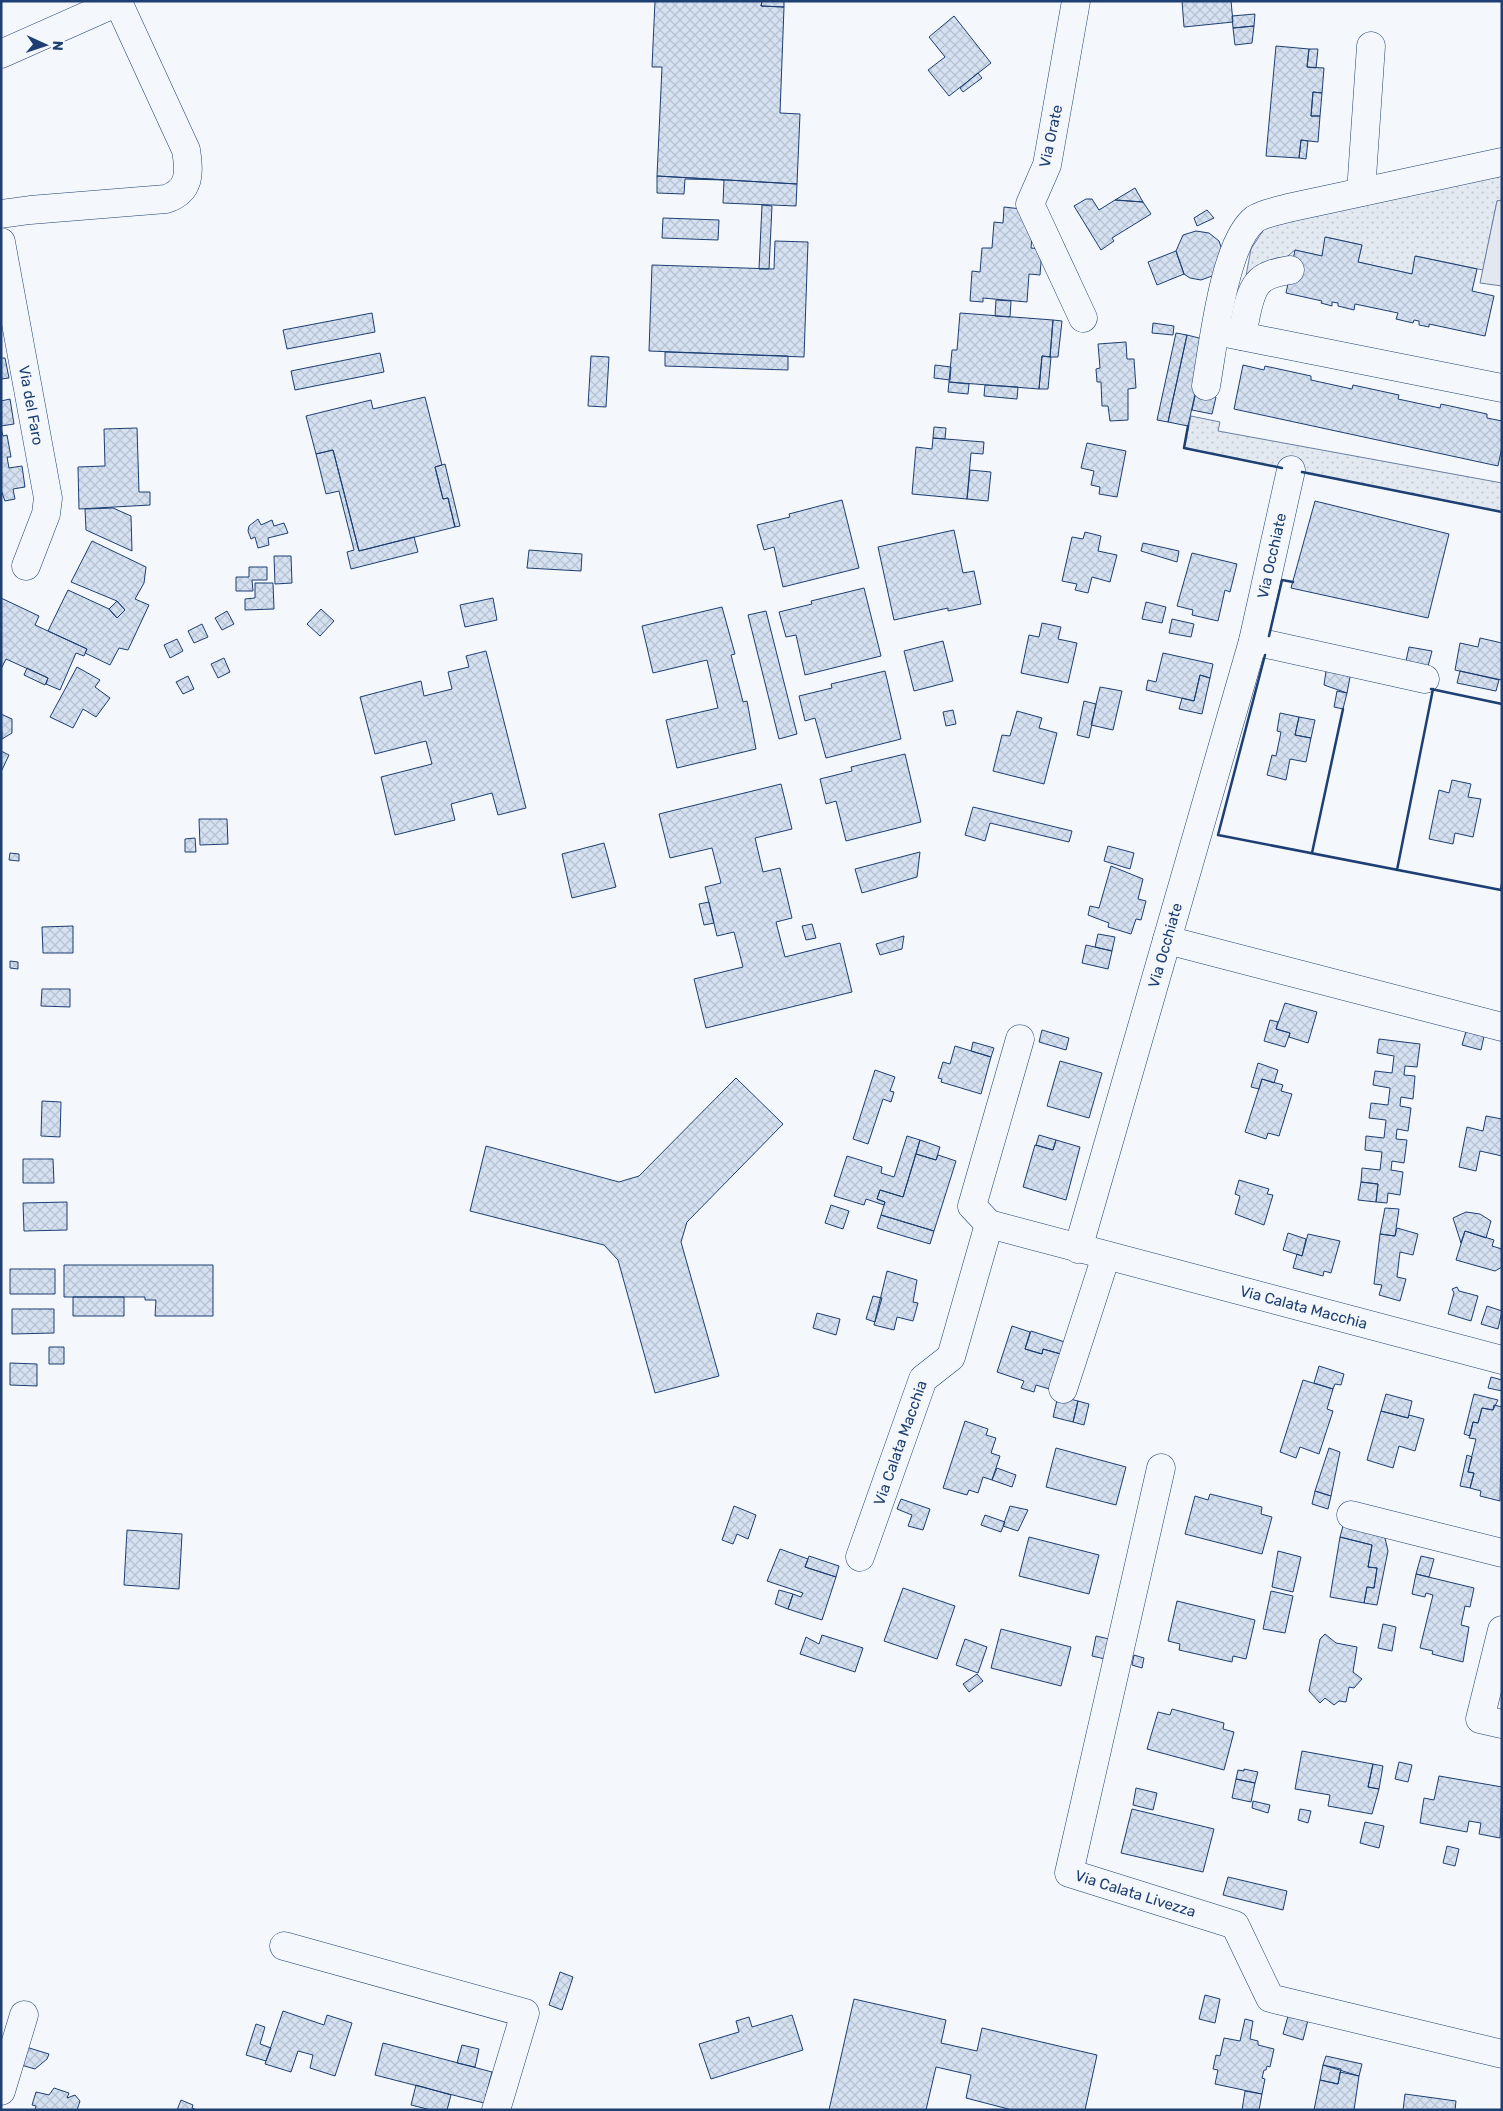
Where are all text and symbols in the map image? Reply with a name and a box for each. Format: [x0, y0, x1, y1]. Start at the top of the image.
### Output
north arrow [20, 20, 70, 70]
text: N [49, 40, 66, 51]
street label: Via Orate [1036, 103, 1066, 169]
street label: Via del Faro [15, 364, 47, 447]
street label: Via Occhiate [1254, 511, 1290, 600]
street label: Via Occhiate [1145, 901, 1186, 990]
street label: Via Calata Macchia [1238, 1282, 1369, 1333]
street label: Via Calata Macchia [870, 1378, 931, 1508]
street label: Via Calata Livezza [1073, 1866, 1198, 1921]

